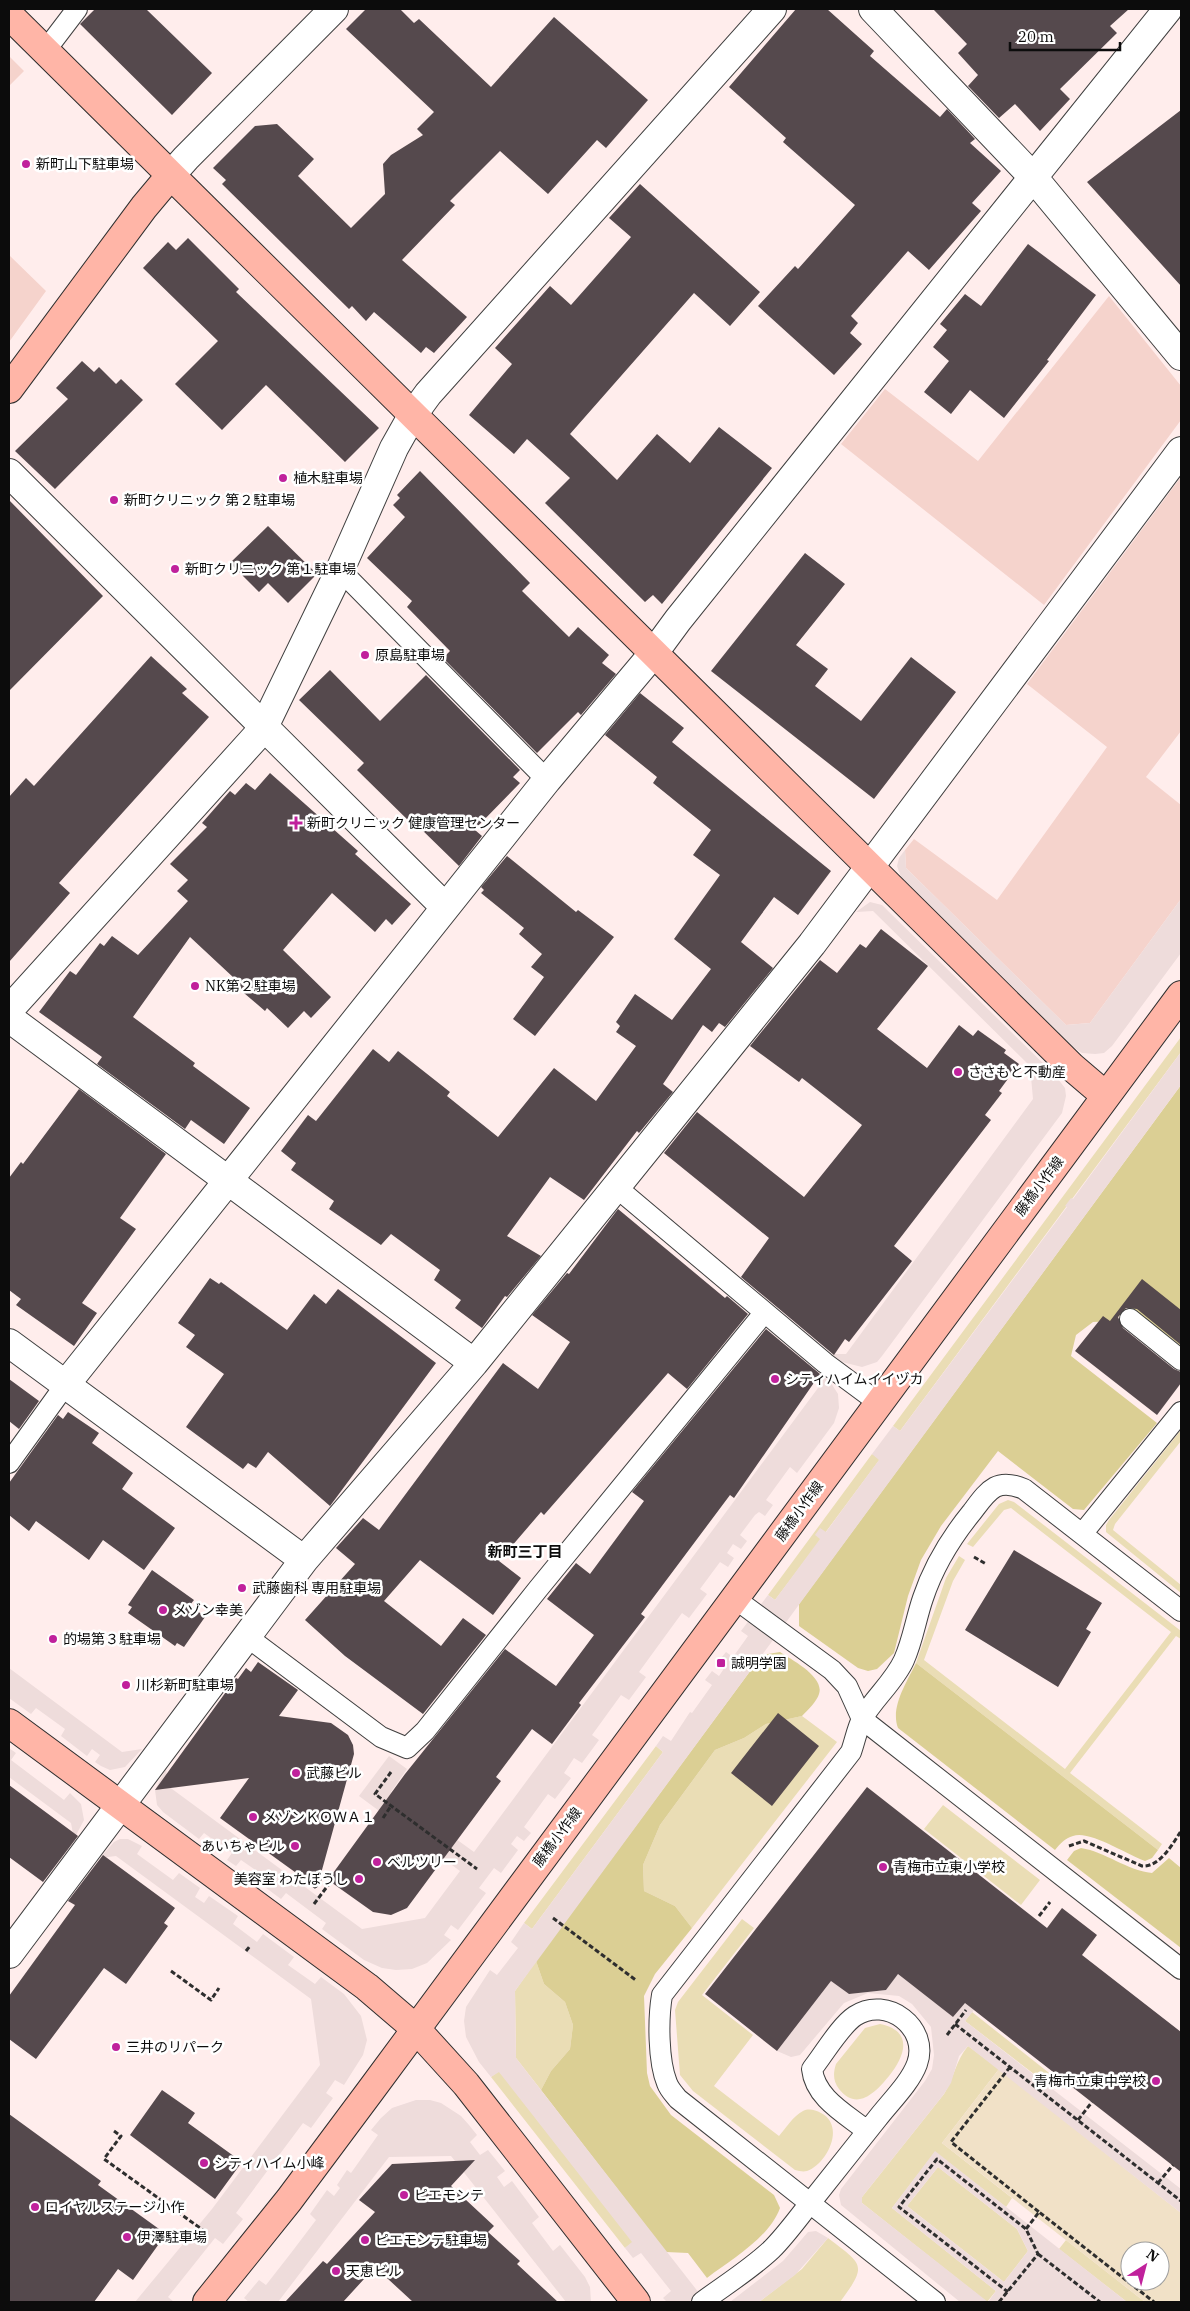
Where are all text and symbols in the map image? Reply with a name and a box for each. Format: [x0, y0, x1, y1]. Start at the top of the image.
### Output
scale bar [1010, 20, 1120, 52]
text: 20 m [1018, 27, 1054, 46]
place label: 新町山下駐車場 [36, 155, 134, 173]
marker: 新町山下駐車場 [20, 158, 32, 170]
place label: 植木駐車場 [293, 469, 363, 487]
marker: 植木駐車場 [277, 472, 289, 484]
place label: 新町クリニック 第２駐車場 [124, 491, 295, 509]
marker: 新町クリニック 第２駐車場 [108, 494, 120, 506]
place label: 新町クリニック 第１駐車場 [185, 560, 356, 578]
marker: 新町クリニック 第１駐車場 [169, 563, 181, 575]
place label: 原島駐車場 [375, 646, 445, 664]
marker: 原島駐車場 [359, 649, 371, 661]
place label: 新町クリニック 健康管理センター [307, 814, 520, 832]
marker: 新町クリニック 健康管理センター [289, 816, 303, 830]
place label: NK第２駐車場 [205, 977, 296, 995]
marker: NK第２駐車場 [189, 980, 201, 992]
place label: ささもと不動産 [968, 1063, 1066, 1081]
marker: ささもと不動産 [952, 1066, 964, 1078]
street label: 藤橋小作線 [1011, 1153, 1067, 1219]
place label: シティハイムイイヅカ [785, 1370, 924, 1388]
marker: シティハイムイイヅカ [769, 1373, 781, 1385]
street label: 藤橋小作線 [771, 1477, 827, 1545]
district label: 新町三丁目 [487, 1542, 563, 1561]
place label: 武藤歯科 専用駐車場 [252, 1579, 381, 1597]
marker: 武藤歯科 専用駐車場 [236, 1582, 248, 1594]
place label: メゾン幸美 [173, 1601, 243, 1619]
marker: メゾン幸美 [157, 1604, 169, 1616]
place label: 的場第３駐車場 [63, 1630, 161, 1648]
marker: 的場第３駐車場 [47, 1633, 59, 1645]
place label: 誠明学園 [731, 1654, 787, 1672]
marker: 誠明学園 [715, 1657, 727, 1669]
place label: 川杉新町駐車場 [136, 1676, 234, 1694]
marker: 川杉新町駐車場 [120, 1679, 132, 1691]
place label: 武藤ビル [306, 1764, 362, 1782]
marker: 武藤ビル [290, 1767, 302, 1779]
street label: 藤橋小作線 [529, 1804, 585, 1870]
place label: メゾンＫＯＷＡ１ [263, 1808, 375, 1826]
marker: メゾンＫＯＷＡ１ [247, 1811, 259, 1823]
place label: あいちゃビル [201, 1837, 285, 1855]
marker: あいちゃビル [289, 1840, 301, 1852]
place label: ベルツリー [387, 1853, 457, 1871]
marker: ベルツリー [371, 1856, 383, 1868]
place label: 青梅市立東小学校 [893, 1858, 1005, 1876]
marker: 青梅市立東小学校 [877, 1861, 889, 1873]
place label: 美容室 わたぼうし [234, 1870, 349, 1888]
marker: 美容室 わたぼうし [353, 1873, 365, 1885]
place label: 三井のリパーク [126, 2038, 224, 2056]
marker: 三井のリパーク [110, 2041, 122, 2053]
place label: 青梅市立東中学校 [1034, 2072, 1146, 2090]
marker: 青梅市立東中学校 [1150, 2075, 1162, 2087]
place label: シティハイム小峰 [214, 2154, 325, 2172]
marker: シティハイム小峰 [198, 2157, 210, 2169]
place label: ピエモンテ [414, 2186, 484, 2204]
marker: ピエモンテ [398, 2189, 410, 2201]
place label: ロイヤルステージ小作 [45, 2198, 184, 2216]
marker: ロイヤルステージ小作 [29, 2201, 41, 2213]
place label: 伊澤駐車場 [137, 2228, 207, 2246]
marker: 伊澤駐車場 [121, 2231, 133, 2243]
place label: ピエモンテ駐車場 [375, 2231, 487, 2249]
marker: ピエモンテ駐車場 [359, 2234, 371, 2246]
north arrow [1120, 2241, 1170, 2291]
text: N [1143, 2245, 1162, 2266]
place label: 天恵ビル [346, 2262, 402, 2280]
marker: 天恵ビル [330, 2265, 342, 2277]

